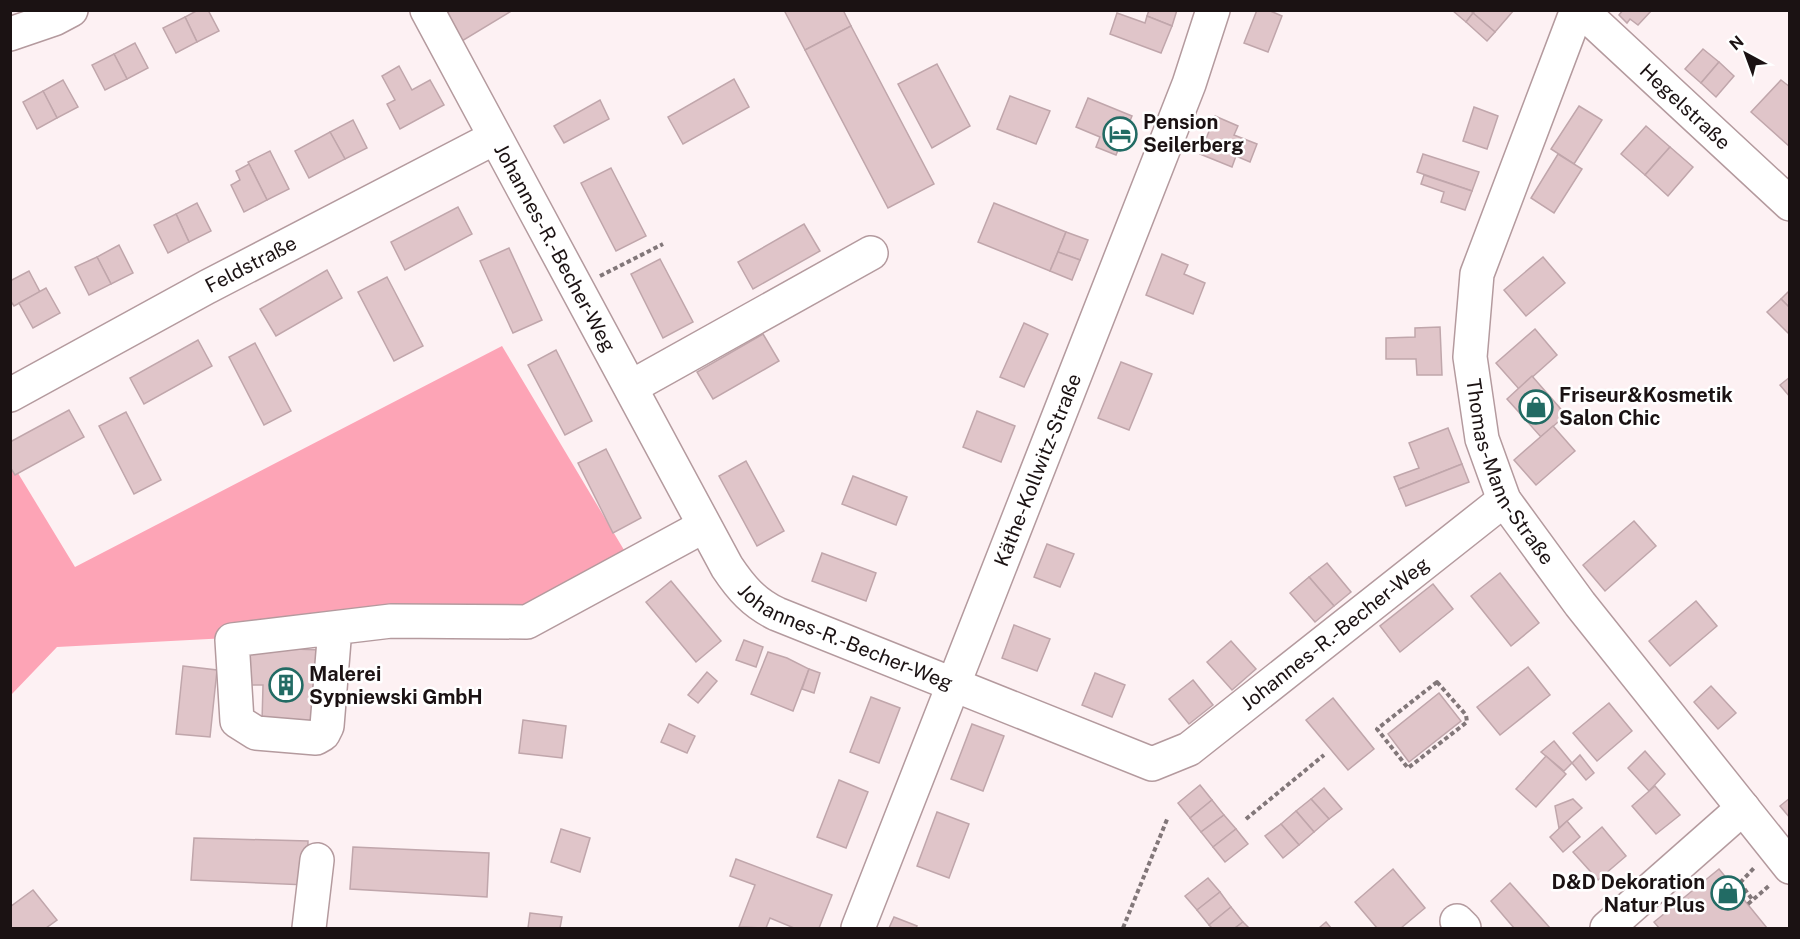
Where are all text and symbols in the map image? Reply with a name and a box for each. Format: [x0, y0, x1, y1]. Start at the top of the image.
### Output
north arrow [1716, 24, 1776, 84]
text: N [1726, 32, 1747, 54]
street label: Hegelstraße [1635, 59, 1735, 155]
place label: Pension Seilerberg [1143, 110, 1244, 157]
hotel icon: Pension Seilerberg [1102, 116, 1138, 152]
street label: Johannes-R.-Becher-Weg [489, 139, 621, 356]
street label: Feldstraße [201, 231, 301, 298]
street label: Käthe-Kollwitz-Straße [989, 370, 1086, 570]
street label: Thomas-Mann-Straße [1461, 377, 1559, 569]
place label: Friseur&Kosmetik Salon Chic [1559, 383, 1733, 430]
shop icon: Friseur&Kosmetik Salon Chic [1518, 389, 1554, 425]
street label: Johannes-R.-Becher-Weg [1236, 552, 1434, 715]
street label: Johannes-R.-Becher-Weg [733, 579, 956, 695]
place label: Malerei Sypniewski GmbH [309, 662, 483, 709]
building icon: Malerei Sypniewski GmbH [268, 667, 304, 703]
place label: D&D Dekoration Natur Plus [1552, 870, 1705, 917]
shop icon: D&D Dekoration Natur Plus [1710, 875, 1746, 911]

